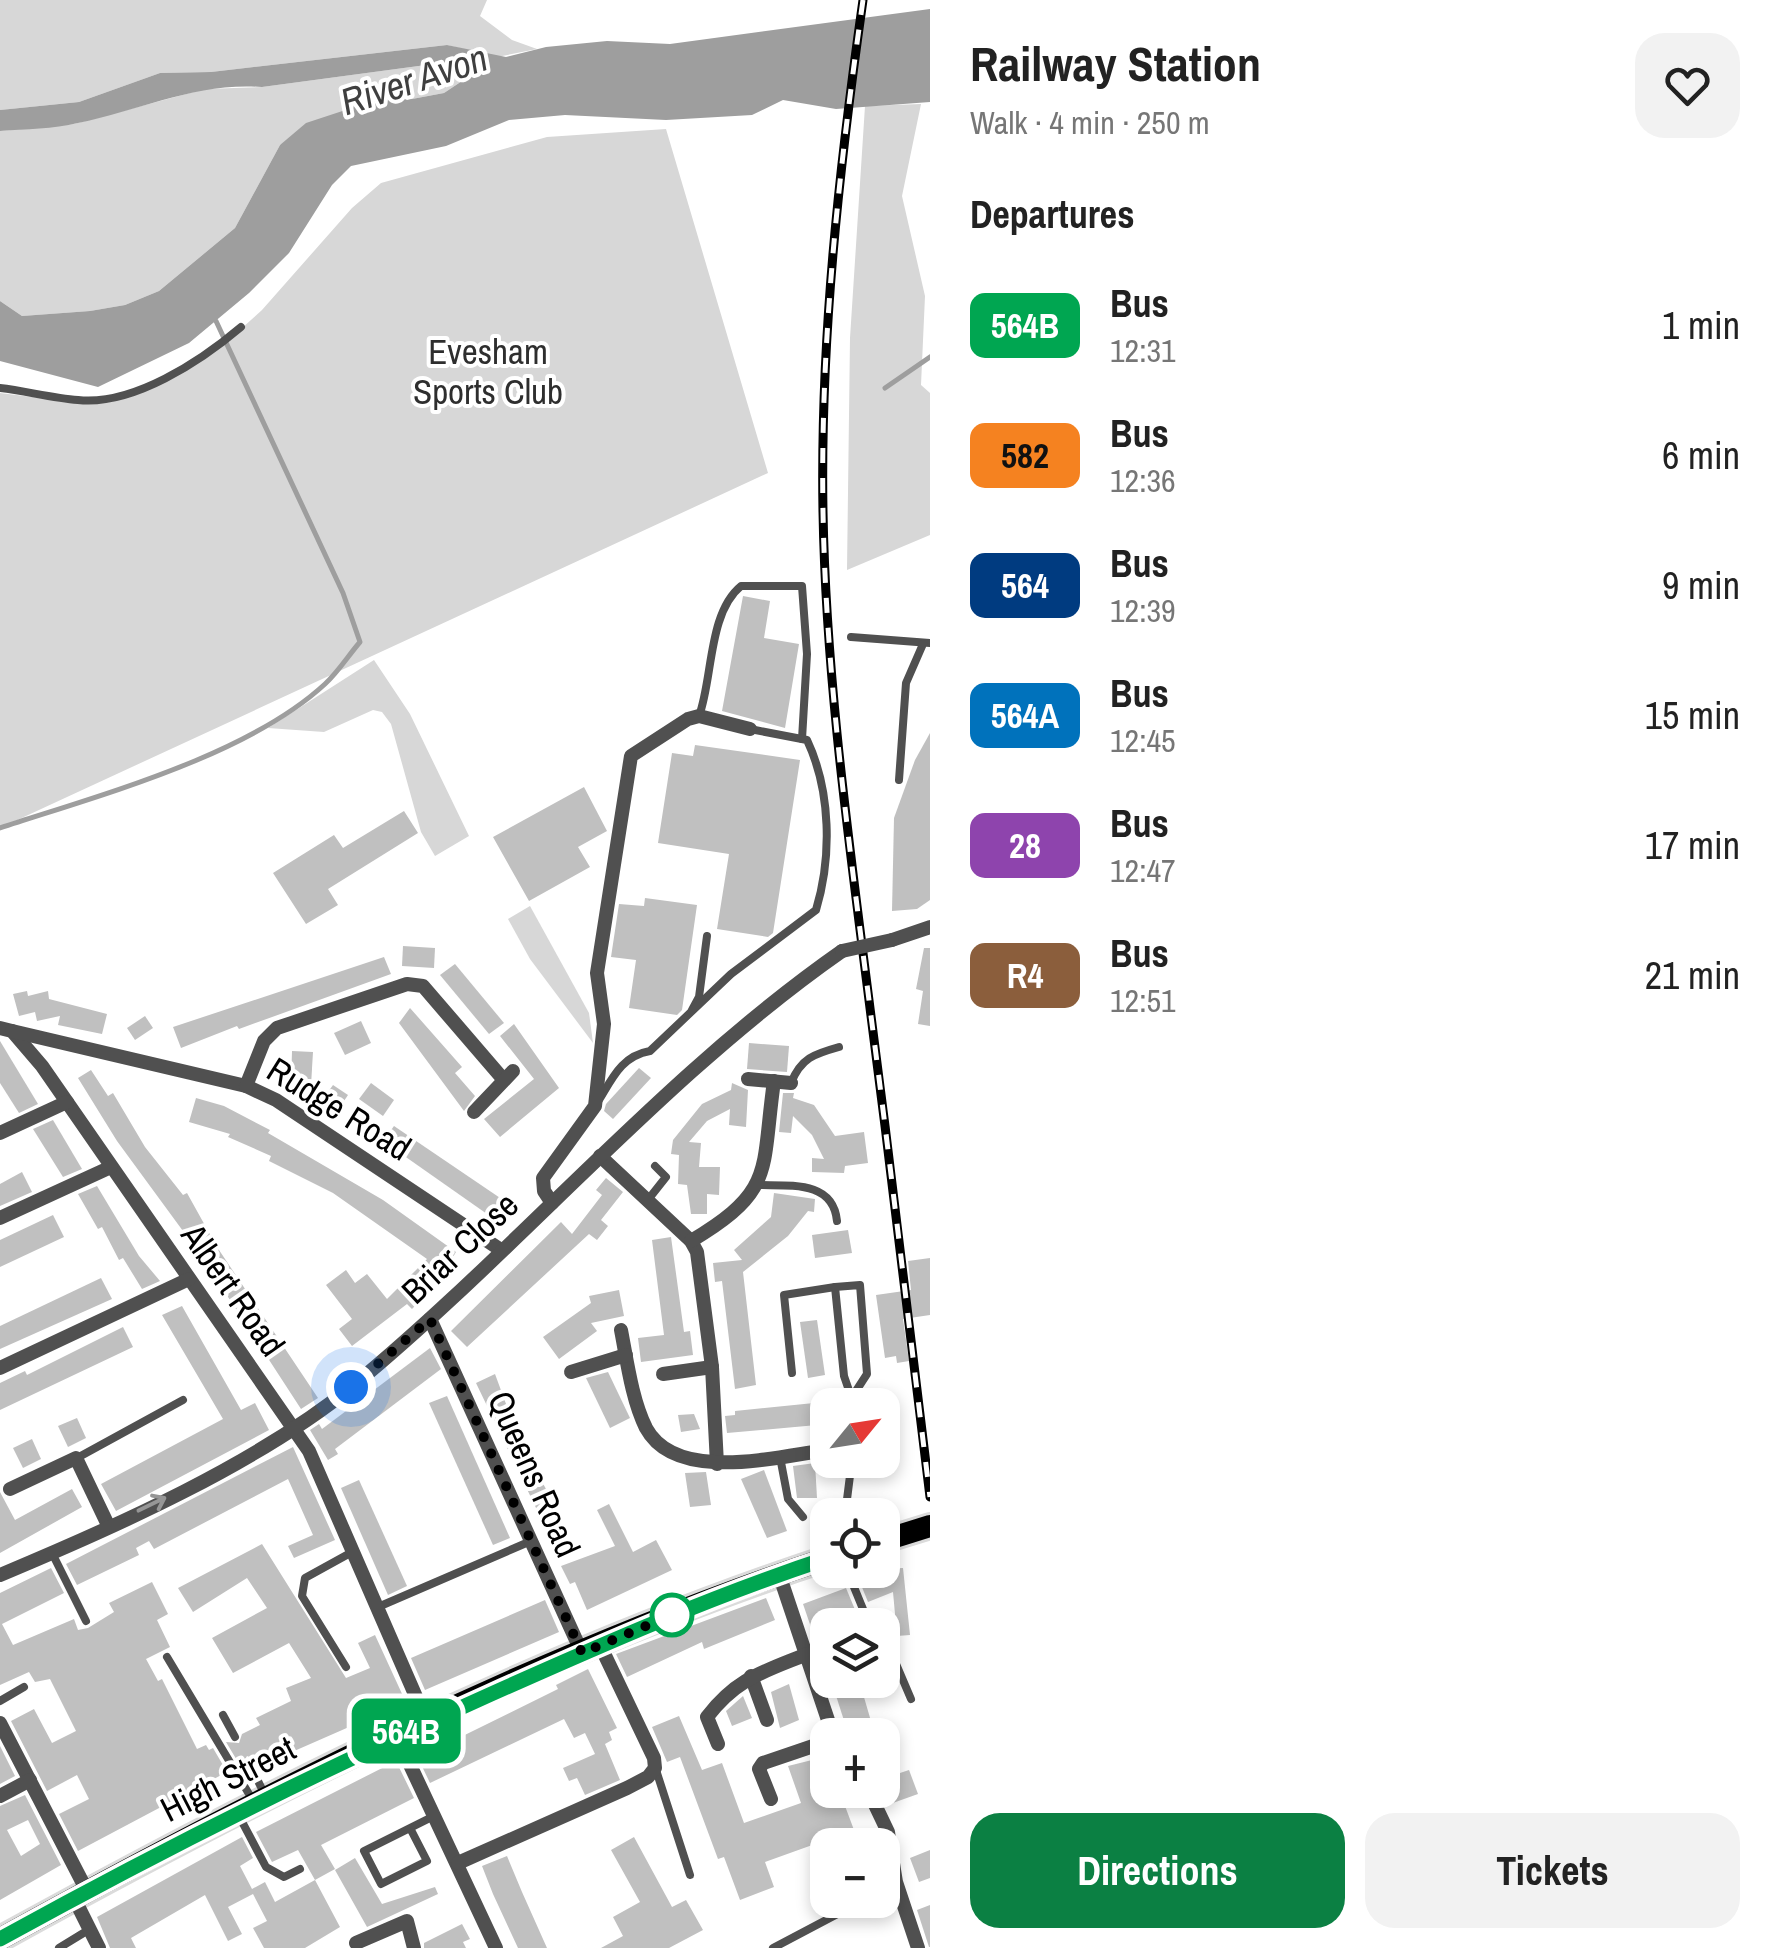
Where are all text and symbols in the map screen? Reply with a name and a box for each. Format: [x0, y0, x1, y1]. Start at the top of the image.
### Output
text: Railway Station [970, 31, 1261, 96]
water label: River Avon [334, 32, 494, 127]
button: heart [1635, 33, 1740, 138]
text: Walk · 4 min · 250 m [970, 101, 1210, 144]
text: Departures [970, 189, 1135, 240]
text: Bus [1110, 278, 1169, 329]
text: 1 min [1662, 300, 1740, 351]
text: 564B [991, 302, 1059, 349]
park label: Evesham Sports Club [413, 328, 563, 415]
text: 12:31 [1110, 329, 1176, 372]
text: Bus [1110, 408, 1169, 459]
text: 6 min [1662, 430, 1740, 481]
text: 582 [1001, 432, 1049, 479]
text: 12:36 [1110, 459, 1176, 502]
text: Bus [1110, 538, 1169, 589]
text: 9 min [1662, 560, 1740, 611]
text: 564 [1001, 562, 1049, 609]
text: 12:39 [1110, 589, 1176, 632]
text: Bus [1110, 668, 1169, 719]
text: 15 min [1645, 690, 1740, 741]
text: 564A [991, 692, 1059, 739]
text: 12:45 [1110, 719, 1176, 762]
text: Bus [1110, 798, 1169, 849]
text: 17 min [1645, 820, 1740, 871]
text: 28 [1009, 822, 1041, 869]
text: 12:47 [1110, 849, 1176, 892]
text: Bus [1110, 928, 1169, 979]
text: 21 min [1645, 950, 1740, 1001]
text: R4 [1007, 952, 1043, 999]
text: 12:51 [1110, 979, 1176, 1022]
street label: Rudge Road [258, 1046, 420, 1171]
street label: Briar Close [391, 1181, 528, 1314]
street label: Albert Road [170, 1213, 296, 1365]
your location [326, 1362, 376, 1412]
street label: Queens Road [477, 1383, 592, 1564]
north arrow [810, 1388, 900, 1478]
map controls [810, 1388, 900, 1918]
one-way arrow [136, 1494, 166, 1513]
button: locate [810, 1498, 900, 1588]
unlabelled marker [651, 1594, 693, 1636]
button: layers [810, 1608, 900, 1698]
line badge: 564B [336, 1698, 476, 1764]
text: 564B [372, 1708, 440, 1755]
button: + [810, 1718, 900, 1808]
street label: High Street [152, 1725, 303, 1832]
button: Directions [970, 1813, 1345, 1928]
button: Tickets [1365, 1813, 1740, 1928]
button: − [810, 1828, 900, 1918]

